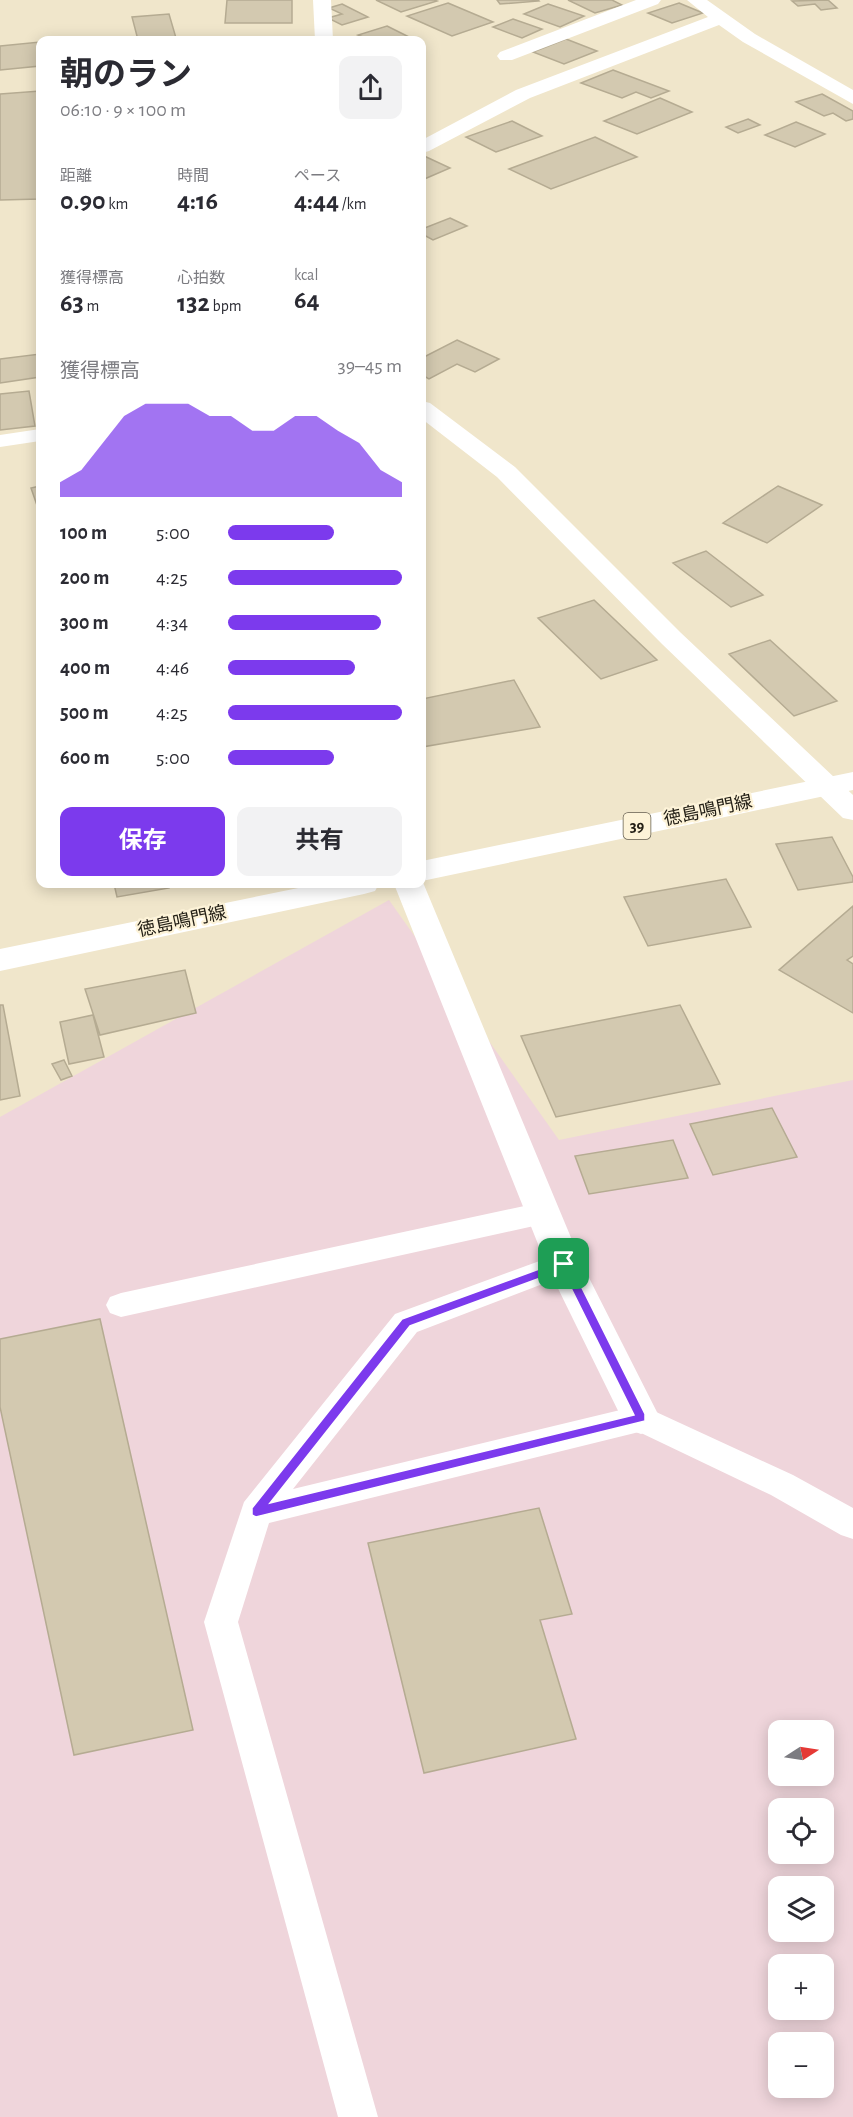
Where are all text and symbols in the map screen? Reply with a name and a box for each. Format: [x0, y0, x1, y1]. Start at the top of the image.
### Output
button: share [339, 56, 402, 119]
text: 朝のラン [60, 59, 192, 92]
text: 06:10 · 9 × 100 m [60, 100, 186, 120]
text: 距離 [60, 168, 92, 184]
text: 時間 [177, 168, 209, 184]
text: ペース [294, 168, 341, 184]
text: 0.90 [60, 188, 106, 214]
text: 4:16 [177, 188, 218, 214]
text: 4:44 [294, 188, 339, 214]
text: km [106, 196, 128, 212]
text: /km [339, 196, 367, 212]
text: kcal [294, 267, 318, 283]
text: 獲得標高 [60, 270, 124, 286]
text: 心拍数 [177, 270, 225, 286]
text: 64 [294, 287, 320, 313]
text: 63 [60, 290, 84, 316]
text: 132 [177, 290, 210, 316]
text: m [84, 298, 99, 314]
text: bpm [210, 298, 241, 314]
text: 39–45 m [338, 356, 402, 376]
text: 獲得標高 [60, 361, 140, 381]
text: 100 m [60, 523, 107, 543]
text: 5:00 [156, 523, 190, 543]
text: 200 m [60, 568, 109, 588]
text: 4:25 [156, 568, 188, 588]
text: 300 m [60, 613, 109, 633]
text: 4:34 [156, 613, 188, 633]
text: 400 m [60, 658, 110, 678]
text: 4:46 [156, 658, 189, 678]
text: 500 m [60, 703, 109, 723]
text: 4:25 [156, 703, 188, 723]
text: 600 m [60, 748, 110, 768]
text: 5:00 [156, 748, 190, 768]
street label: 徳島鳴門線 [662, 791, 754, 829]
button: 保存 [60, 807, 225, 876]
button: 共有 [237, 807, 402, 876]
road number: 39 [624, 813, 650, 839]
street label: 徳島鳴門線 [136, 902, 228, 940]
pin [538, 1238, 589, 1289]
icon: arrive [547, 1247, 580, 1280]
north arrow [768, 1720, 834, 1786]
map controls [768, 1720, 834, 2098]
button: locate [768, 1798, 834, 1864]
button: layers [768, 1876, 834, 1942]
button: + [768, 1954, 834, 2020]
button: − [768, 2032, 834, 2098]

